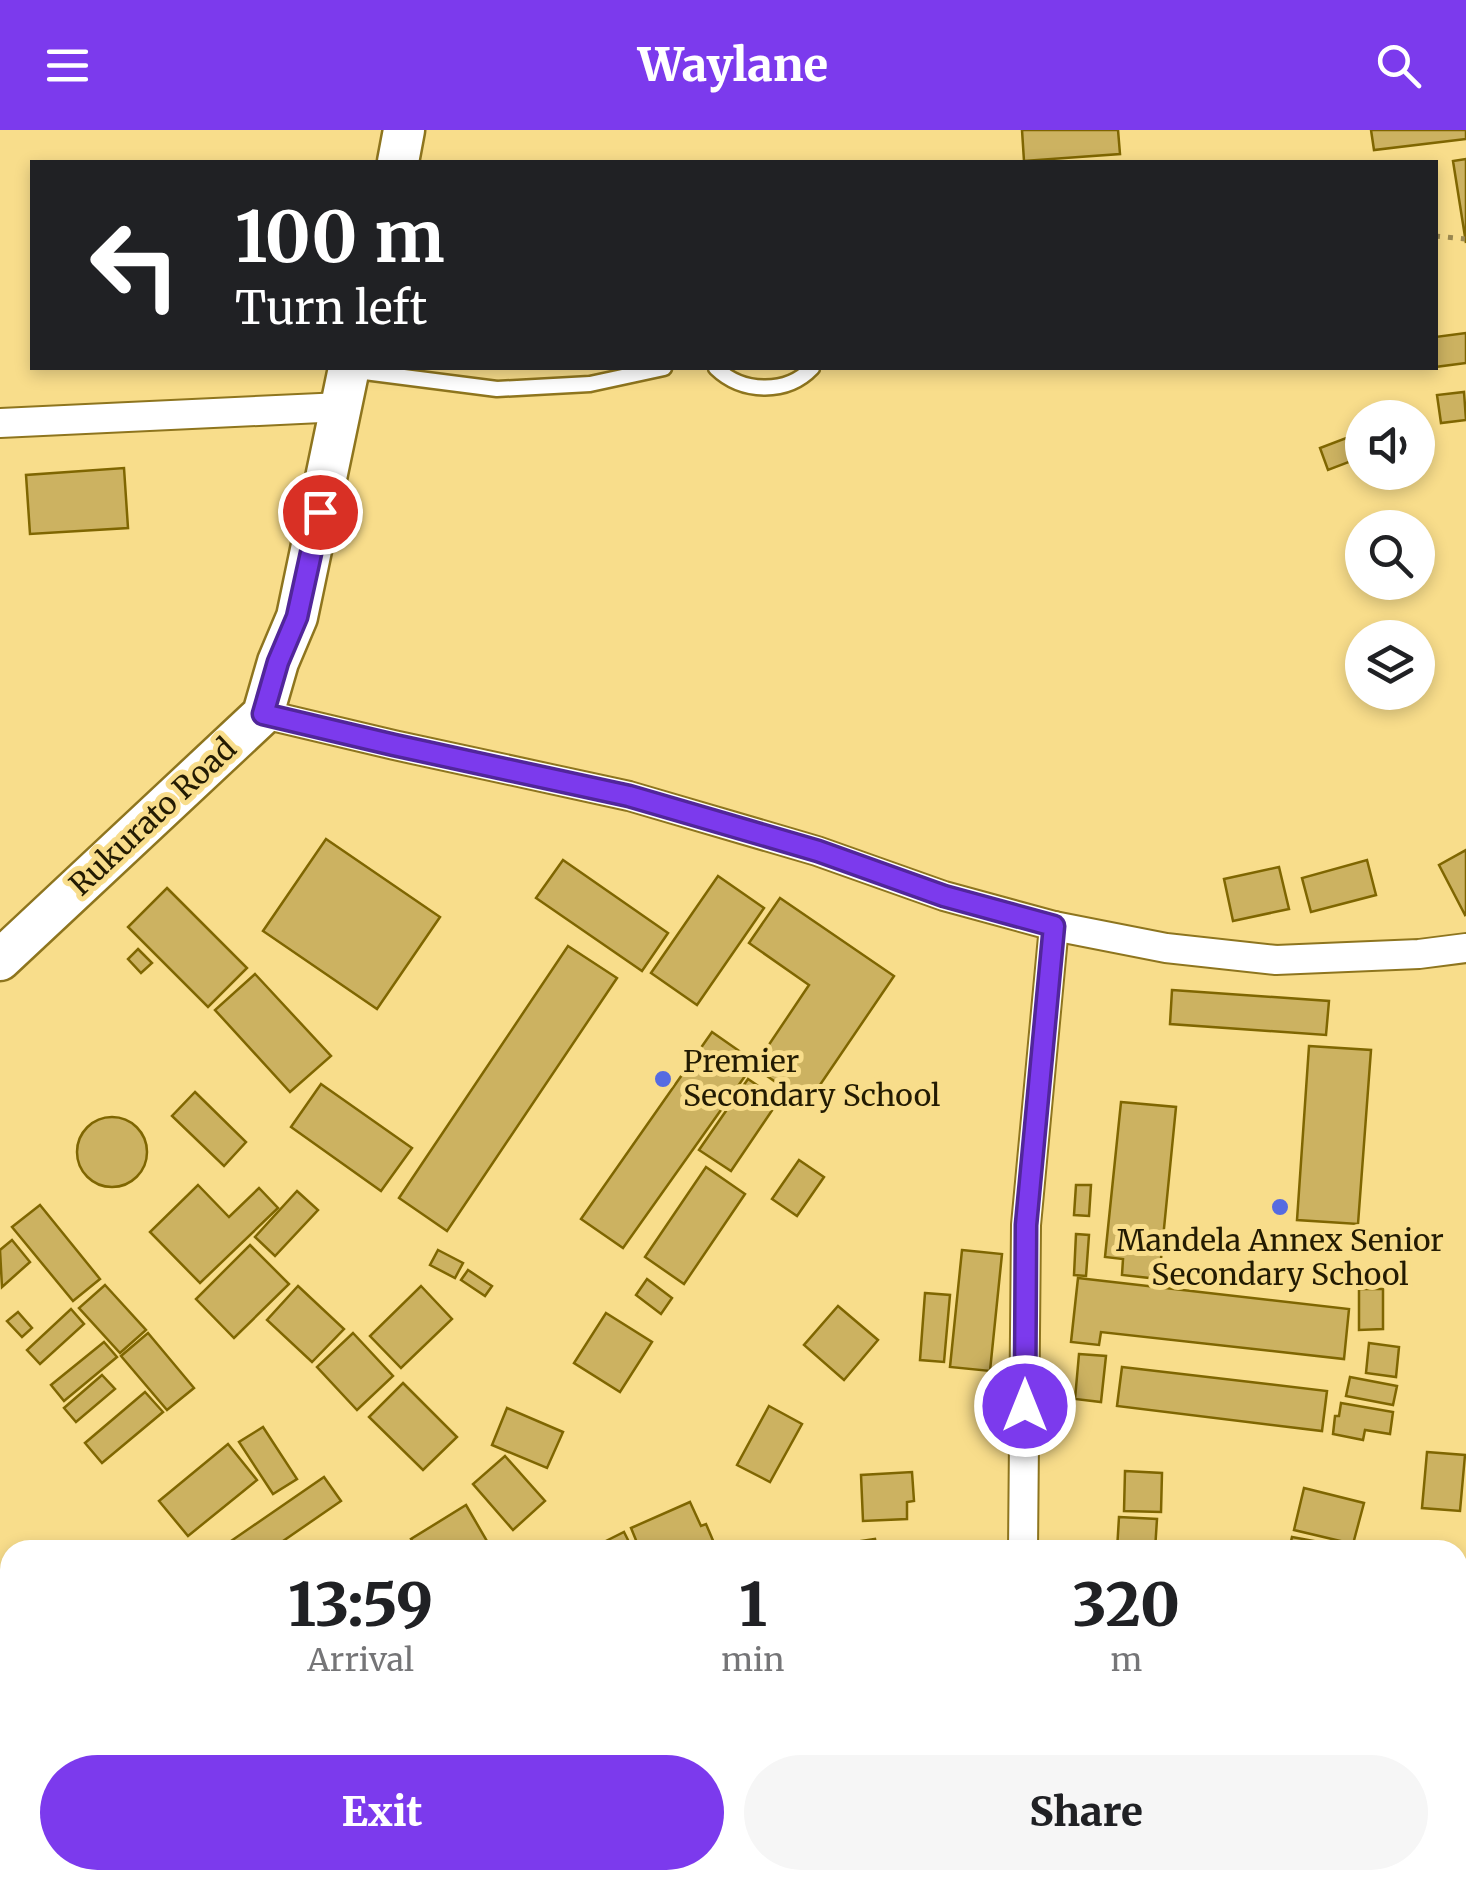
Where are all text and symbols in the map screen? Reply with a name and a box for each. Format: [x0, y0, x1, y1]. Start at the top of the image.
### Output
text: Waylane [638, 37, 828, 93]
icon: menu [40, 38, 95, 93]
icon: search [1371, 38, 1426, 93]
text: 100 m [235, 193, 445, 281]
icon: left [70, 200, 200, 330]
text: Turn left [235, 280, 427, 336]
map controls [1345, 400, 1435, 710]
button: sound [1345, 400, 1435, 490]
pin [278, 470, 363, 555]
icon: arrive [293, 485, 348, 540]
button: search [1345, 510, 1435, 600]
button: layers [1345, 620, 1435, 710]
street label: Rukurato Road [61, 729, 244, 903]
place label: Premier Secondary School [683, 1042, 940, 1114]
marker: Premier Secondary School [652, 1068, 674, 1090]
marker: Mandela Annex Senior Secondary School [1269, 1196, 1291, 1218]
place label: Mandela Annex Senior Secondary School [1116, 1221, 1444, 1293]
position arrow [973, 1354, 1077, 1458]
text: 13:59 [288, 1567, 433, 1642]
text: 1 [739, 1567, 767, 1642]
text: 320 [1073, 1567, 1180, 1642]
text: Arrival [307, 1640, 414, 1680]
text: min [721, 1640, 785, 1680]
text: m [1110, 1640, 1142, 1680]
button: Exit [40, 1755, 724, 1870]
button: Share [744, 1755, 1428, 1870]

